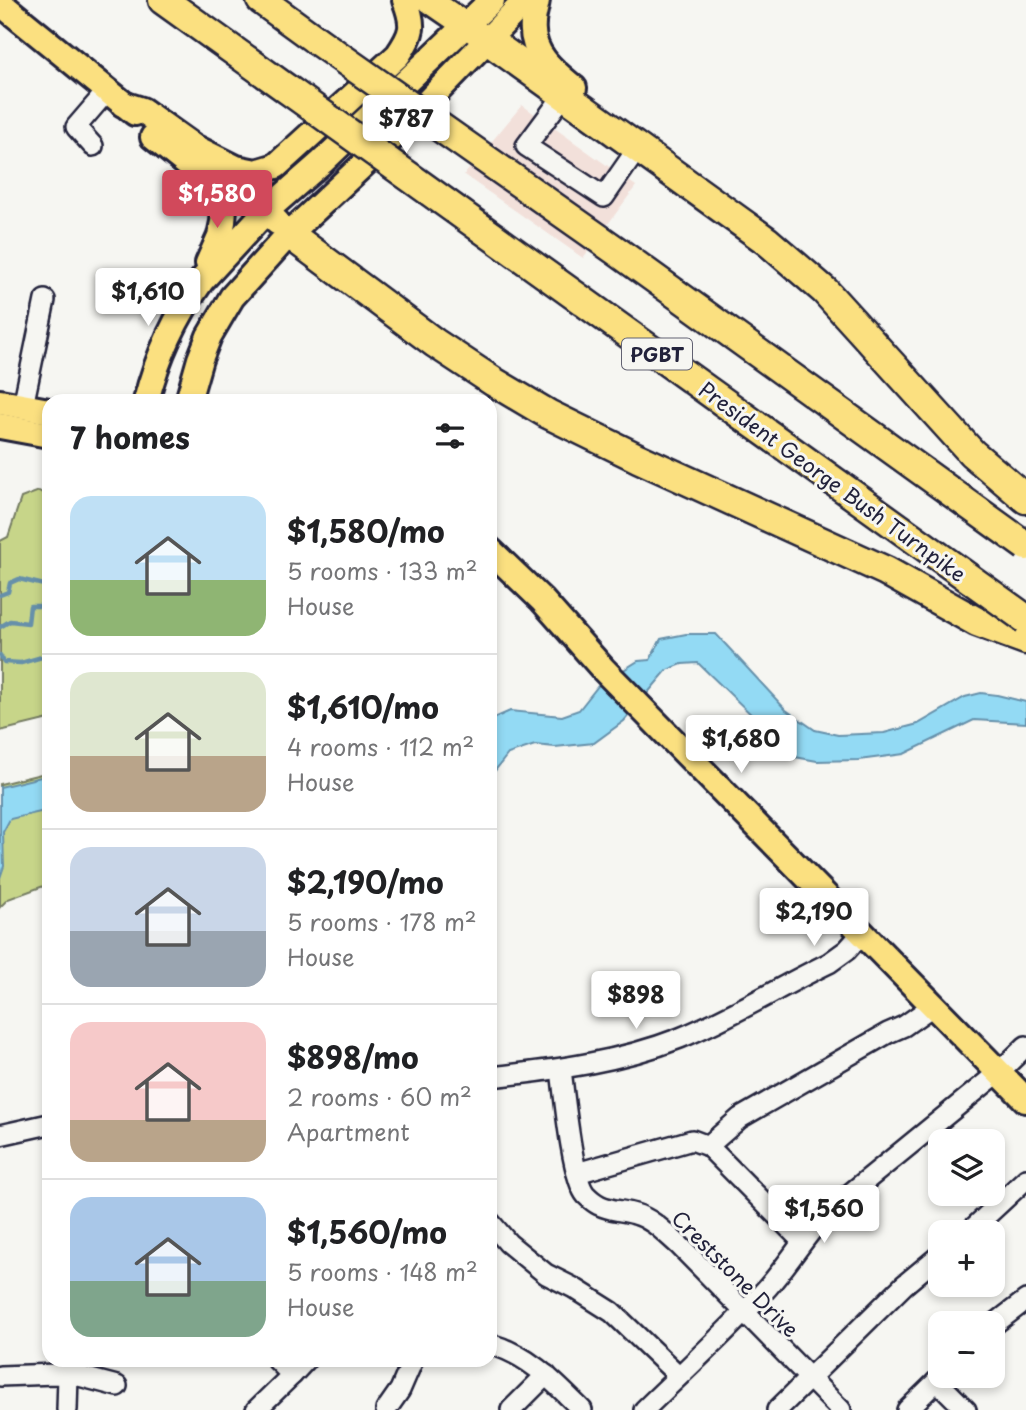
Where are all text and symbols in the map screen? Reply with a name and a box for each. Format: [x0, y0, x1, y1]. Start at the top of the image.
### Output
pin: $787 [365, 96, 447, 155]
text: $787 [379, 100, 433, 135]
pin: $1,580 [160, 170, 274, 230]
text: $1,580 [178, 175, 256, 210]
pin: $1,610 [91, 268, 205, 328]
text: $1,610 [111, 273, 185, 308]
road number: PGBT [622, 338, 692, 370]
street label: President George Bush Turnpike [693, 373, 973, 589]
text: 7 homes [70, 414, 190, 459]
icon: filters [431, 417, 469, 455]
text: $1,580/mo [287, 508, 445, 553]
icon: home [126, 524, 210, 608]
text: 5 rooms · 133 m² [287, 553, 478, 588]
text: House [287, 588, 354, 623]
text: $1,610/mo [287, 684, 439, 729]
icon: home [126, 700, 210, 784]
pin: $1,680 [684, 716, 798, 775]
text: $1,680 [702, 720, 780, 755]
text: 4 rooms · 112 m² [287, 729, 474, 764]
text: House [287, 764, 354, 799]
text: $2,190/mo [287, 859, 444, 904]
icon: home [126, 875, 210, 959]
pin: $2,190 [757, 888, 871, 948]
text: $2,190 [776, 893, 852, 928]
text: 5 rooms · 178 m² [287, 904, 477, 939]
text: House [287, 939, 354, 974]
pin: $898 [595, 972, 677, 1031]
text: $898 [607, 976, 665, 1011]
text: $898/mo [287, 1034, 419, 1079]
icon: home [126, 1050, 210, 1134]
text: 2 rooms · 60 m² [287, 1079, 472, 1114]
text: Apartment [287, 1114, 410, 1149]
map controls [928, 1129, 1005, 1388]
button: layers [928, 1129, 1005, 1206]
pin: $1,560 [767, 1186, 881, 1245]
text: $1,560 [784, 1190, 864, 1225]
street label: Creststone Drive [665, 1202, 807, 1344]
text: $1,560/mo [287, 1209, 447, 1254]
button: + [928, 1220, 1005, 1297]
icon: home [126, 1225, 210, 1309]
text: 5 rooms · 148 m² [287, 1254, 478, 1289]
text: House [287, 1289, 354, 1324]
button: − [928, 1311, 1005, 1388]

